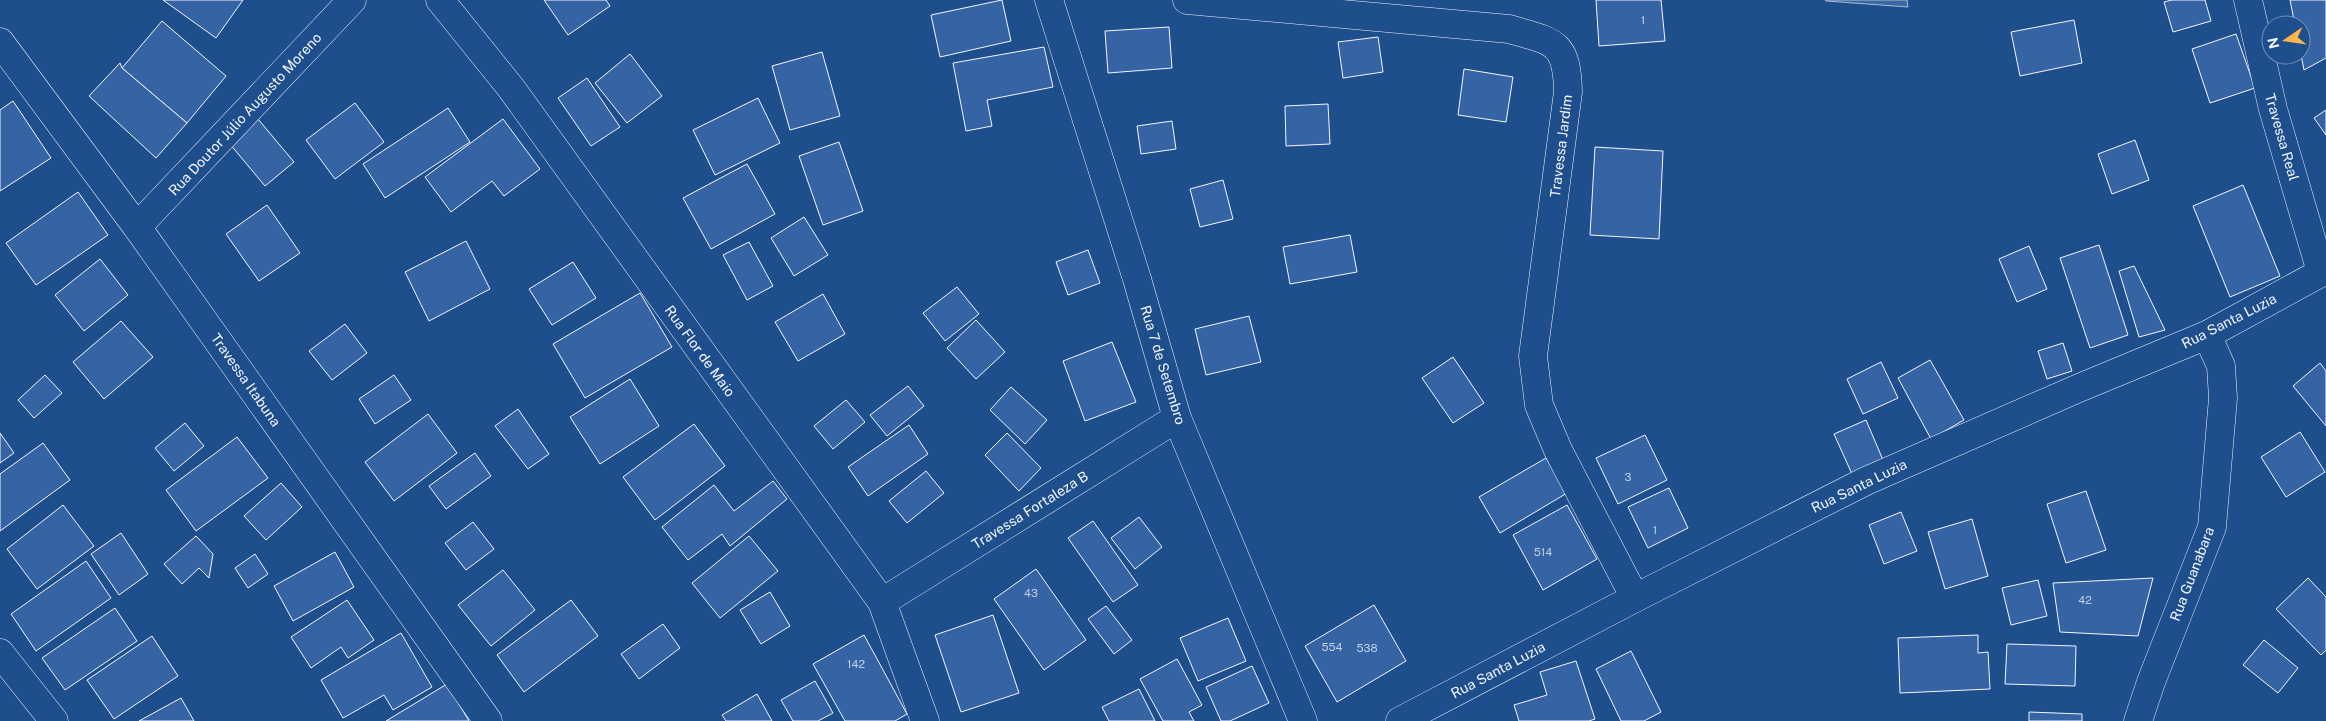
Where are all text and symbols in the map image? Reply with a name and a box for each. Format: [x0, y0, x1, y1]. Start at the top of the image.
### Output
house number: 1 [1641, 14, 1645, 26]
north arrow [2261, 15, 2311, 65]
street label: Rua Doutor Júlio Augusto Moreno [165, 29, 325, 199]
text: N [2264, 36, 2282, 50]
street label: Travessa Real [2262, 92, 2302, 182]
street label: Travessa Jardim [1547, 94, 1575, 198]
street label: Rua Santa Luzia [2179, 290, 2279, 352]
street label: Rua Flor de Maio [662, 302, 738, 400]
street label: Rua 7 de Setembro [1137, 303, 1189, 427]
street label: Travessa Itabuna [208, 330, 284, 430]
street label: Rua Santa Luzia [1809, 456, 1909, 516]
street label: Travessa Fortaleza B [969, 468, 1091, 552]
house number: 3 [1625, 471, 1632, 483]
house number: 1 [1653, 524, 1657, 536]
street label: Rua Guanabara [2167, 525, 2217, 623]
house number: 514 [1534, 546, 1552, 558]
house number: 43 [1024, 587, 1038, 599]
house number: 42 [2078, 594, 2092, 606]
street label: Rua Santa Luzia [1448, 638, 1548, 702]
house number: 554 [1321, 641, 1343, 653]
house number: 538 [1356, 642, 1378, 654]
house number: 142 [847, 658, 865, 670]

